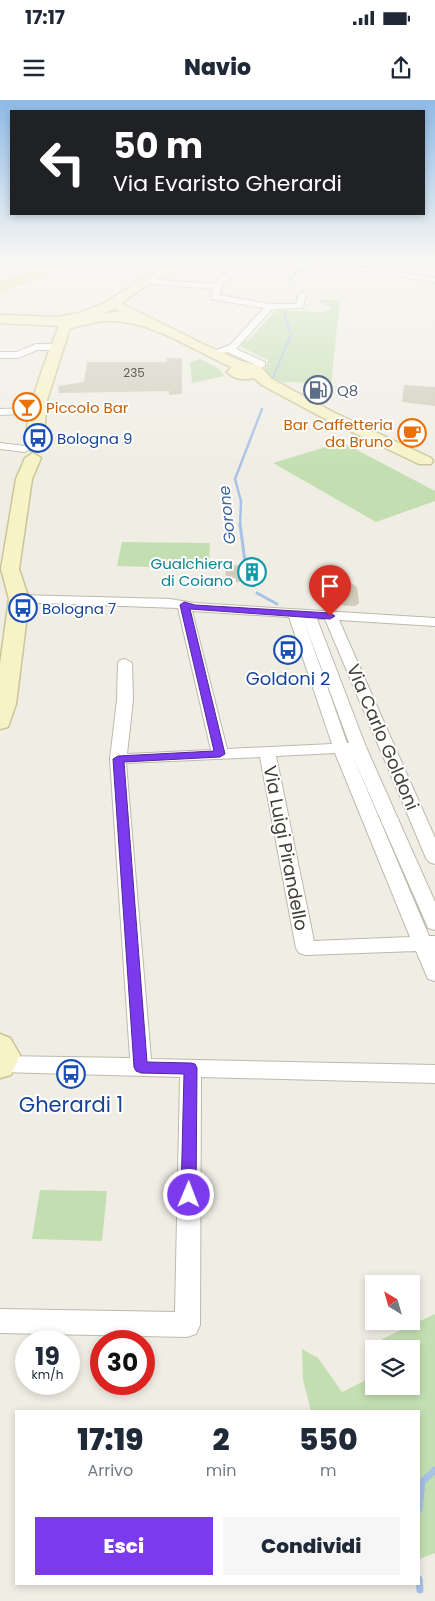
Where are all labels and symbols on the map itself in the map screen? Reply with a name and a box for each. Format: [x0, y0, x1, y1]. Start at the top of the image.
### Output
house number: 235 [123, 364, 145, 381]
fuel station icon: Q8 [303, 375, 333, 405]
place label: Q8 [337, 380, 358, 401]
bar icon: Piccolo Bar [12, 392, 42, 422]
place label: Piccolo Bar [46, 397, 129, 418]
place label: Bar Caffetteria da Bruno [284, 414, 393, 452]
cafe icon: Bar Caffetteria da Bruno [397, 418, 427, 448]
bus stop icon: Bologna 9 [23, 423, 53, 453]
place label: Bologna 9 [57, 428, 132, 449]
water label: Gorone [212, 484, 242, 546]
place label: Gualchiera di Coiano [150, 553, 233, 591]
building icon: Gualchiera di Coiano [237, 557, 267, 587]
pin [309, 565, 351, 616]
bus stop icon: Bologna 7 [8, 593, 38, 623]
place label: Bologna 7 [42, 598, 116, 619]
bus stop icon: Goldoni 2 [273, 635, 303, 665]
street label: Via Carlo Goldoni [341, 660, 425, 814]
place label: Goldoni 2 [246, 666, 330, 691]
street label: Via Luigi Pirandello [258, 763, 314, 933]
bus stop icon: Gherardi 1 [56, 1059, 86, 1089]
place label: Gherardi 1 [19, 1090, 123, 1119]
position arrow [162, 1168, 214, 1220]
north arrow [365, 1275, 420, 1330]
speed limit sign: 30 [90, 1330, 155, 1395]

